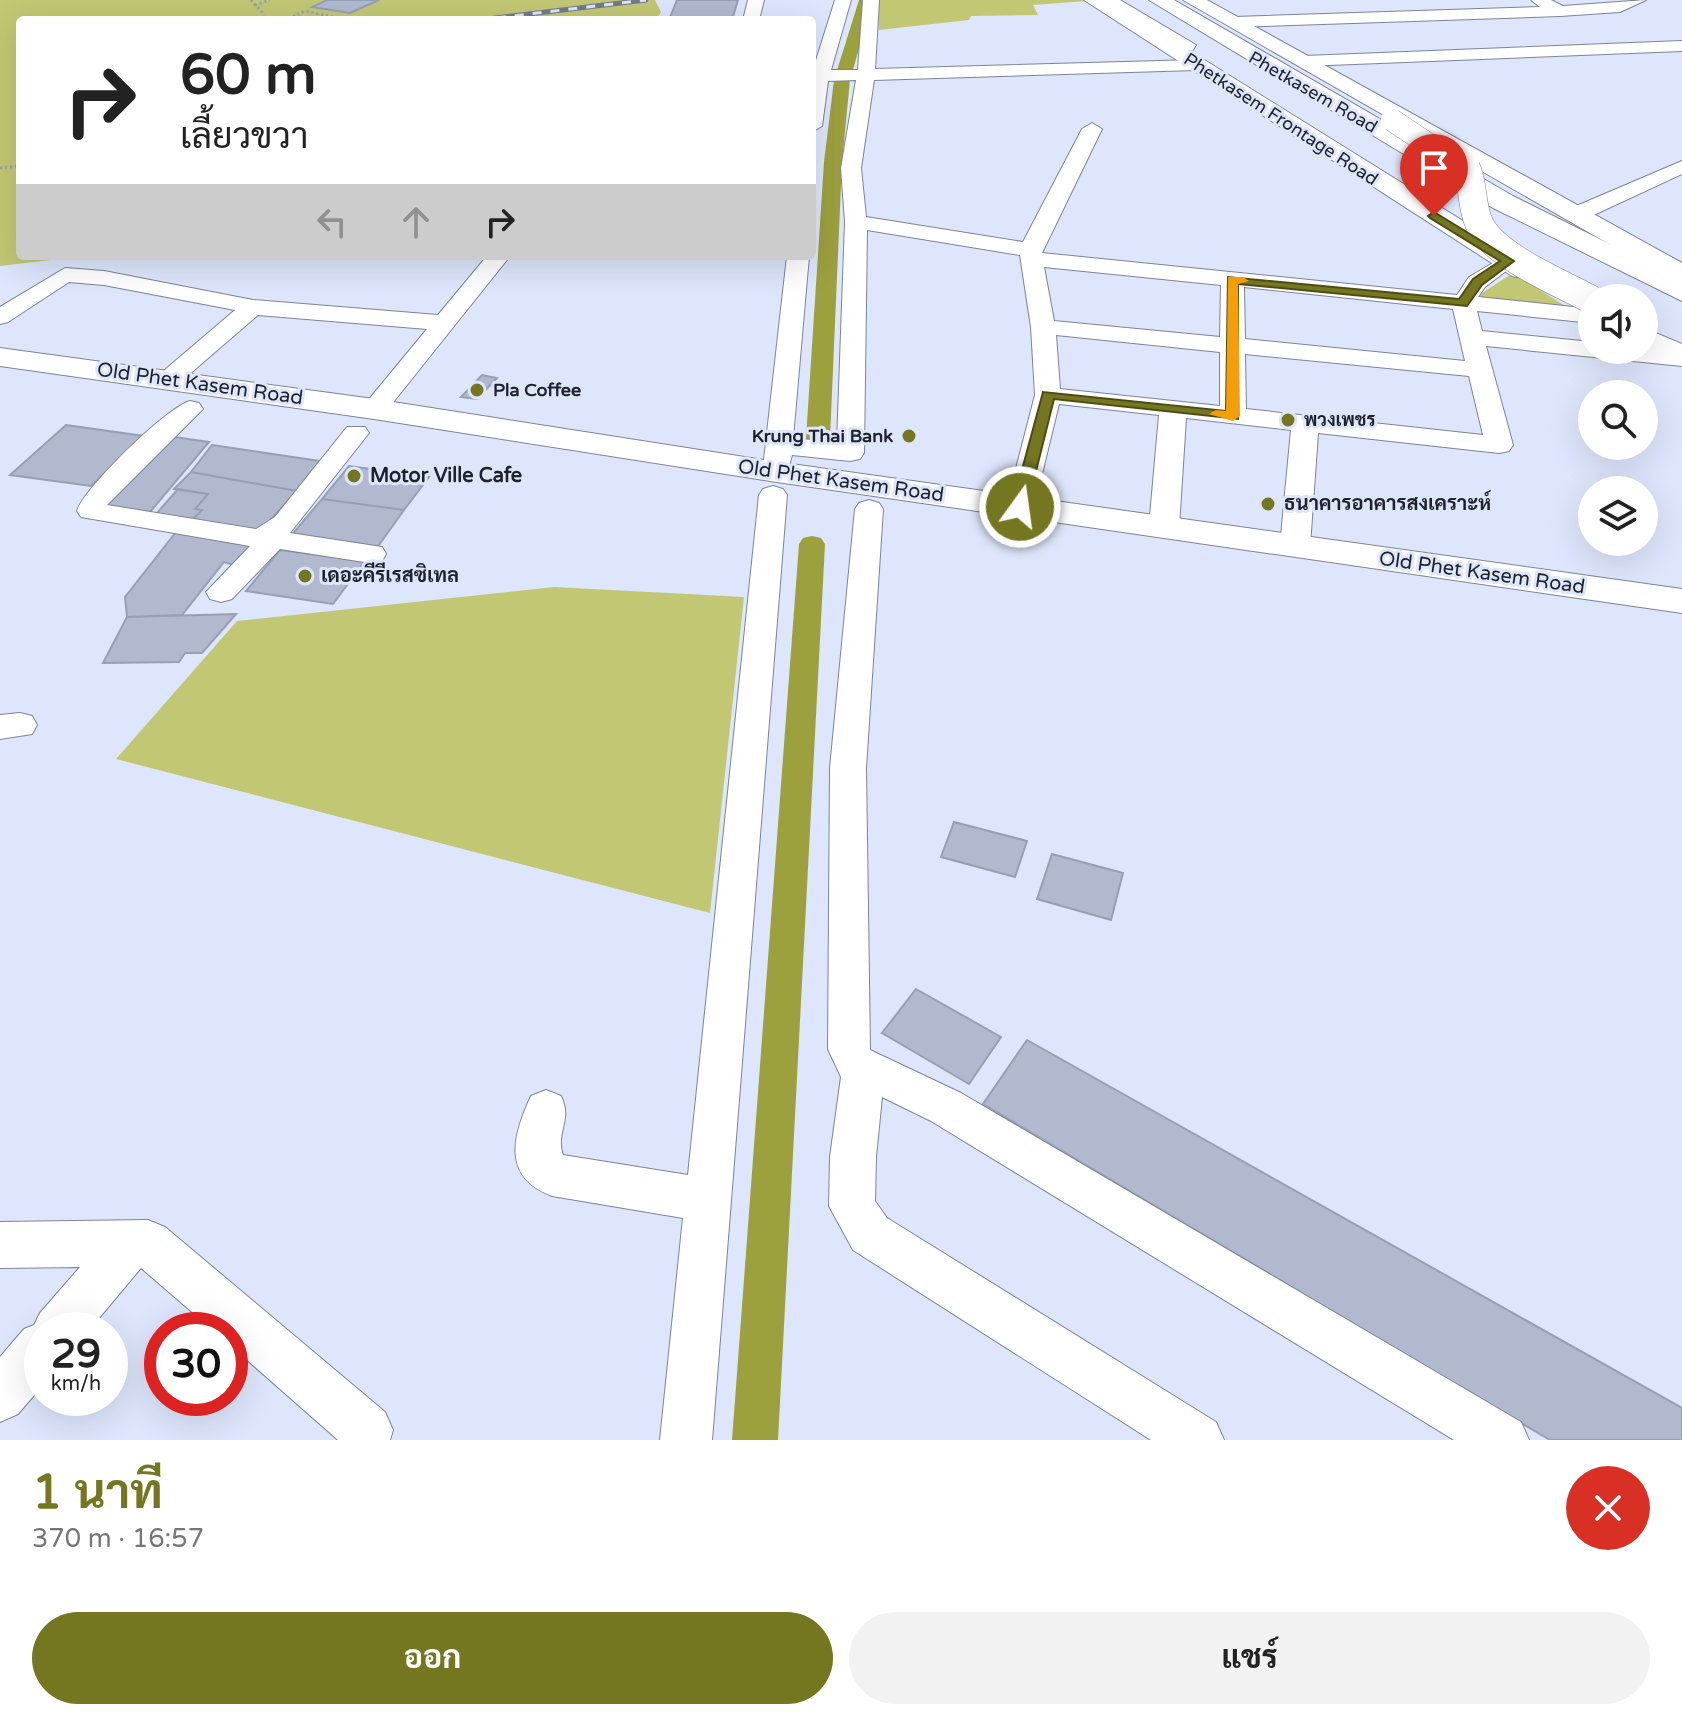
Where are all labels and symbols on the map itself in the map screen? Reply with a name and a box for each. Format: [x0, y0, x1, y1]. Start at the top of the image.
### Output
street label: Phetkasem Road [1245, 46, 1381, 138]
street label: Phetkasem Frontage Road [1180, 48, 1382, 190]
pin [1400, 134, 1468, 216]
street label: Old Phet Kasem Road [95, 358, 305, 410]
place label: Pla Coffee [493, 379, 581, 401]
marker: Pla Coffee [468, 381, 486, 399]
place label: พวงเพชร [1304, 409, 1375, 431]
marker: พวงเพชร [1279, 411, 1297, 429]
place label: Krung Thai Bank [752, 425, 893, 447]
marker: Krung Thai Bank [900, 427, 918, 445]
street label: Old Phet Kasem Road [736, 455, 946, 507]
place label: Motor Ville Cafe [370, 464, 522, 488]
position arrow [978, 465, 1062, 549]
marker: Motor Ville Cafe [345, 467, 363, 485]
place label: ธนาคารอาคารสงเคราะห์ [1284, 490, 1492, 516]
marker: ธนาคารอาคารสงเคราะห์ [1259, 495, 1277, 513]
street label: Old Phet Kasem Road [1377, 547, 1587, 599]
place label: เดอะคีรีเรสซิเทล [321, 562, 459, 588]
marker: เดอะคีรีเรสซิเทล [296, 567, 314, 585]
speed limit sign: 30 [144, 1312, 248, 1416]

